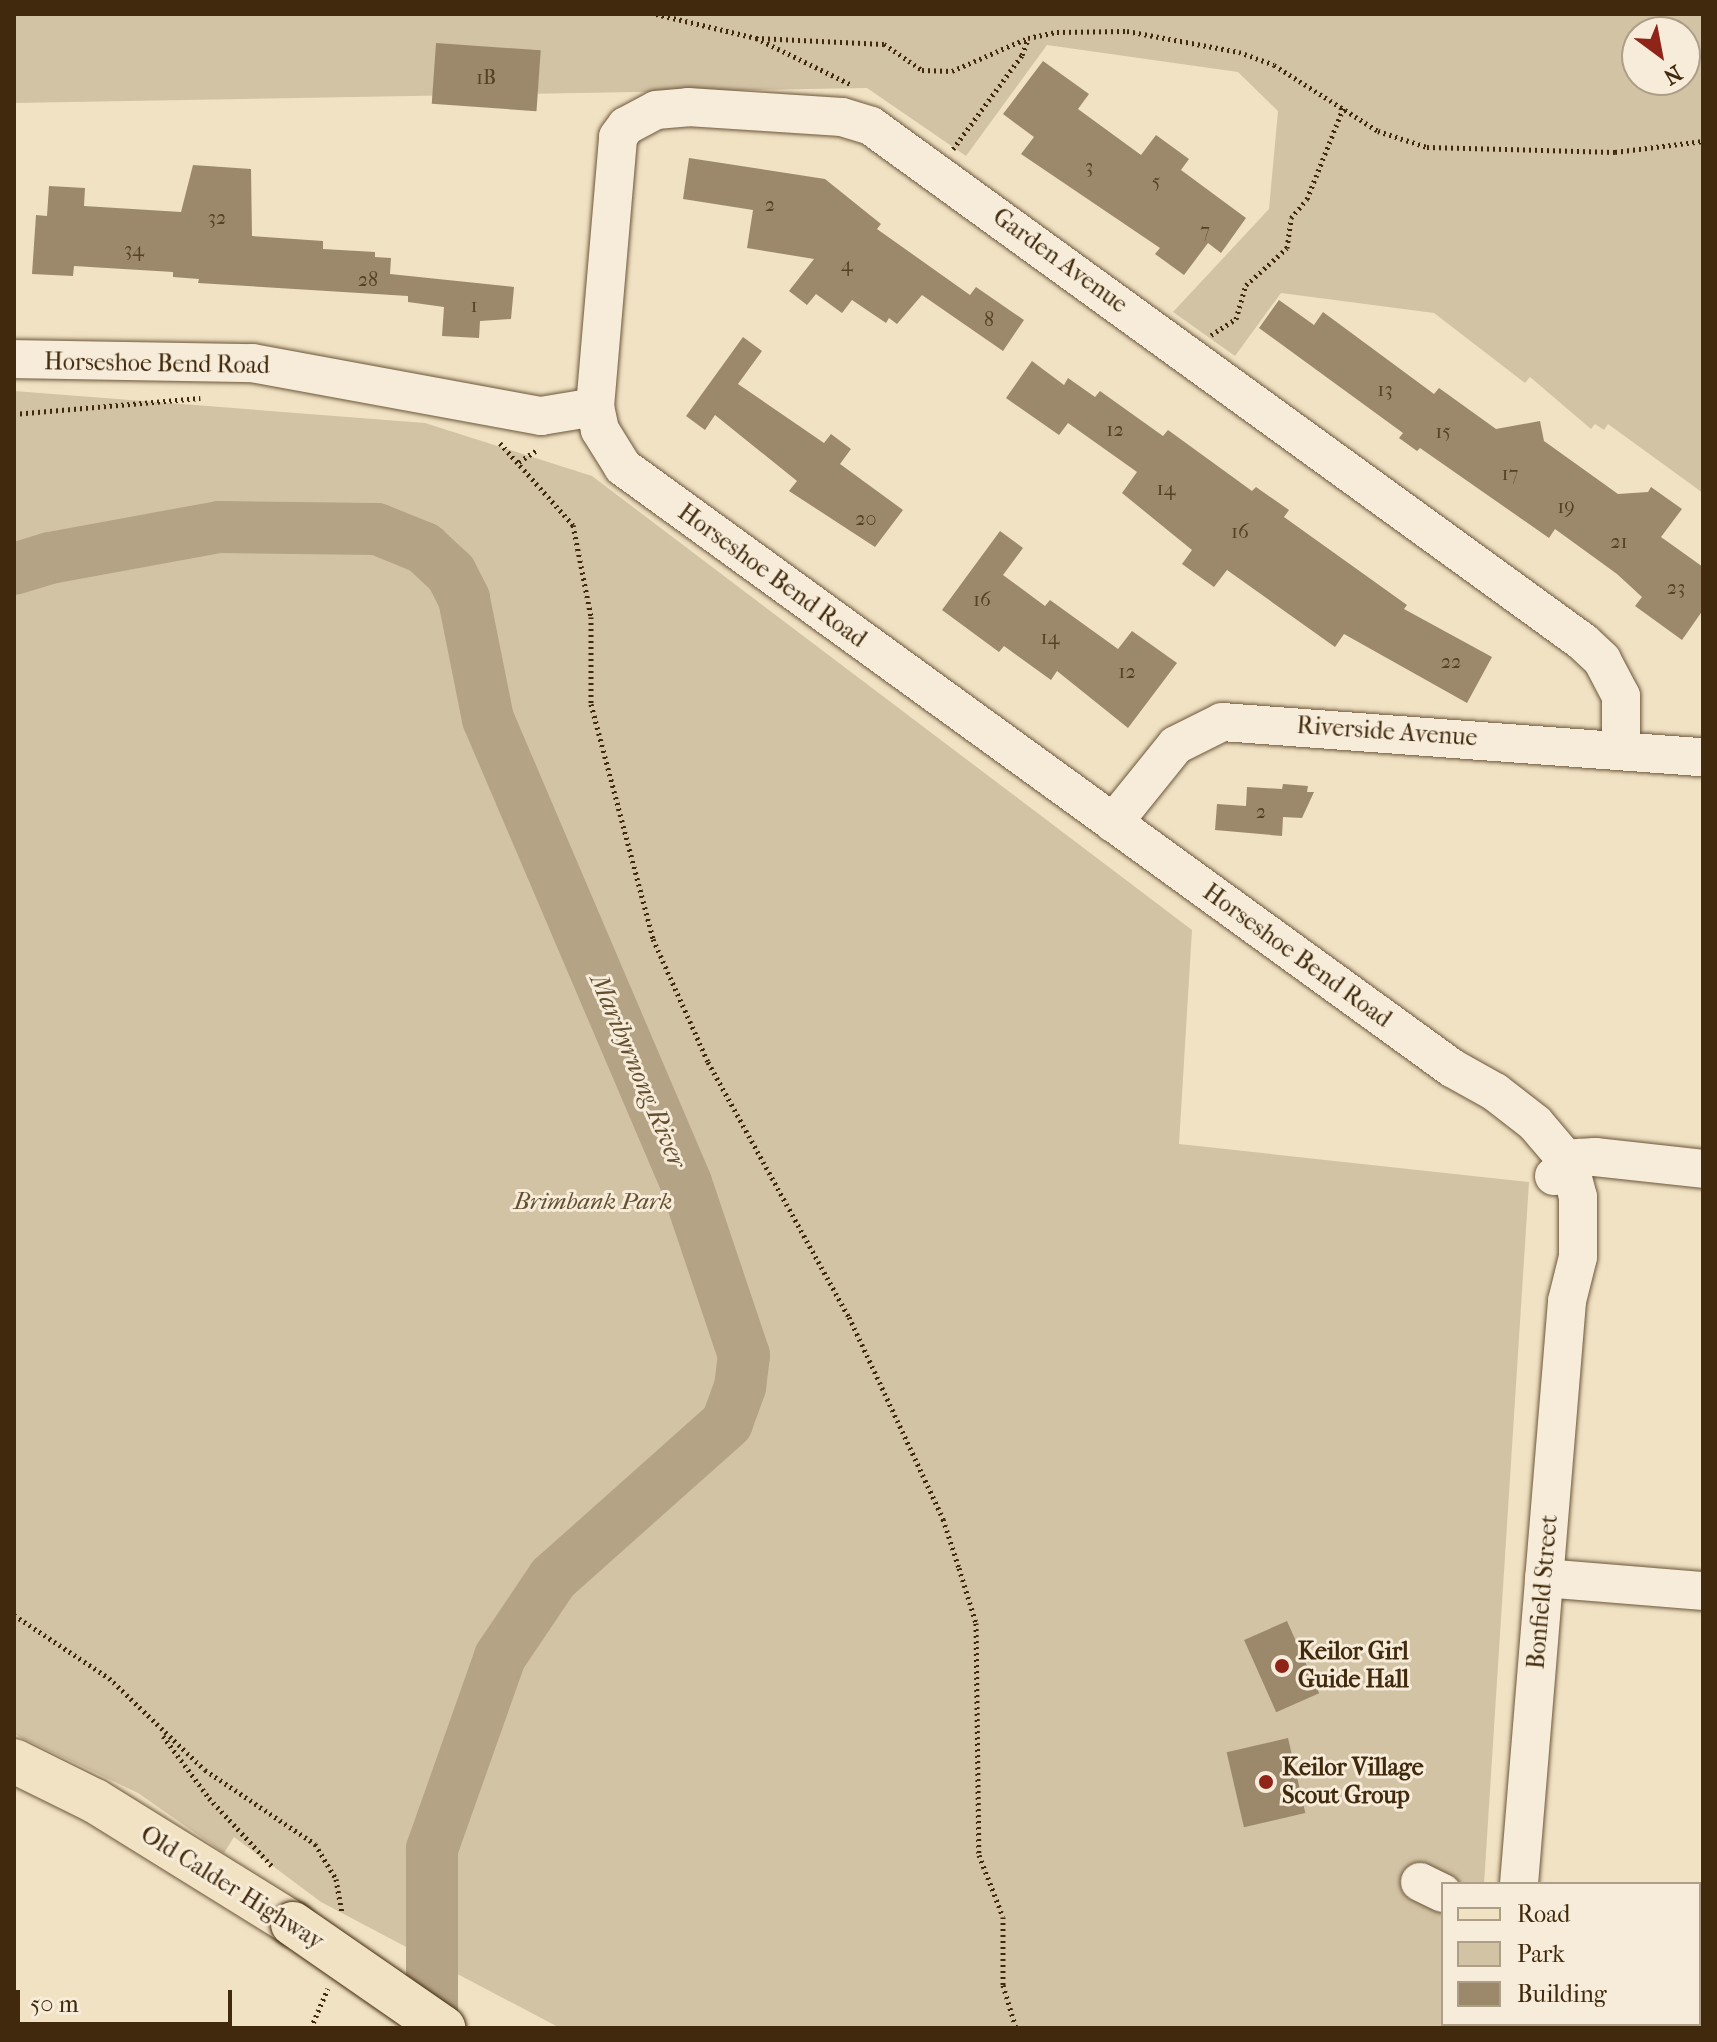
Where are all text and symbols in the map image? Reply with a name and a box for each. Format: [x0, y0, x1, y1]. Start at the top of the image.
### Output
north arrow [1621, 16, 1701, 96]
text: N [1659, 59, 1687, 90]
house number: 1B [476, 65, 496, 89]
house number: 3 [1085, 154, 1093, 178]
house number: 5 [1152, 169, 1160, 193]
house number: 2 [765, 192, 775, 216]
street label: Garden Avenue [987, 202, 1133, 320]
house number: 32 [208, 205, 226, 229]
house number: 7 [1200, 218, 1210, 242]
house number: 34 [124, 237, 144, 261]
house number: 4 [841, 252, 853, 276]
house number: 28 [358, 267, 378, 291]
house number: 1 [470, 293, 478, 317]
house number: 8 [984, 307, 994, 331]
street label: Horseshoe Bend Road [44, 348, 270, 380]
house number: 13 [1377, 377, 1393, 401]
house number: 12 [1106, 417, 1124, 441]
house number: 15 [1435, 419, 1451, 443]
house number: 17 [1502, 461, 1518, 485]
house number: 14 [1157, 476, 1175, 500]
house number: 19 [1557, 494, 1575, 518]
street label: Horseshoe Bend Road [672, 498, 872, 654]
house number: 20 [855, 506, 877, 530]
house number: 16 [1231, 519, 1249, 543]
house number: 21 [1610, 529, 1628, 553]
house number: 23 [1667, 575, 1685, 599]
house number: 16 [973, 587, 991, 611]
house number: 14 [1041, 625, 1059, 649]
house number: 22 [1441, 649, 1461, 673]
house number: 12 [1118, 659, 1136, 683]
street label: Riverside Avenue [1296, 711, 1478, 753]
house number: 2 [1256, 799, 1266, 823]
street label: Horseshoe Bend Road [1197, 878, 1397, 1034]
water label: Maribyrnong River [583, 969, 693, 1173]
park label: Brimbank Park [514, 1188, 672, 1216]
street label: Bonfield Street [1522, 1514, 1564, 1670]
place label: Keilor Girl Guide Hall [1298, 1638, 1409, 1694]
marker: Keilor Girl Guide Hall [1273, 1657, 1291, 1675]
place label: Keilor Village Scout Group [1282, 1754, 1424, 1810]
marker: Keilor Village Scout Group [1257, 1773, 1275, 1791]
street label: Old Calder Highway [135, 1820, 329, 1956]
legend [1441, 1882, 1701, 2026]
text: Road [1517, 1900, 1570, 1928]
text: Park [1517, 1940, 1565, 1968]
scale bar [20, 1974, 236, 2024]
text: Building [1517, 1980, 1607, 2008]
text: 50 m [30, 1990, 79, 2018]

